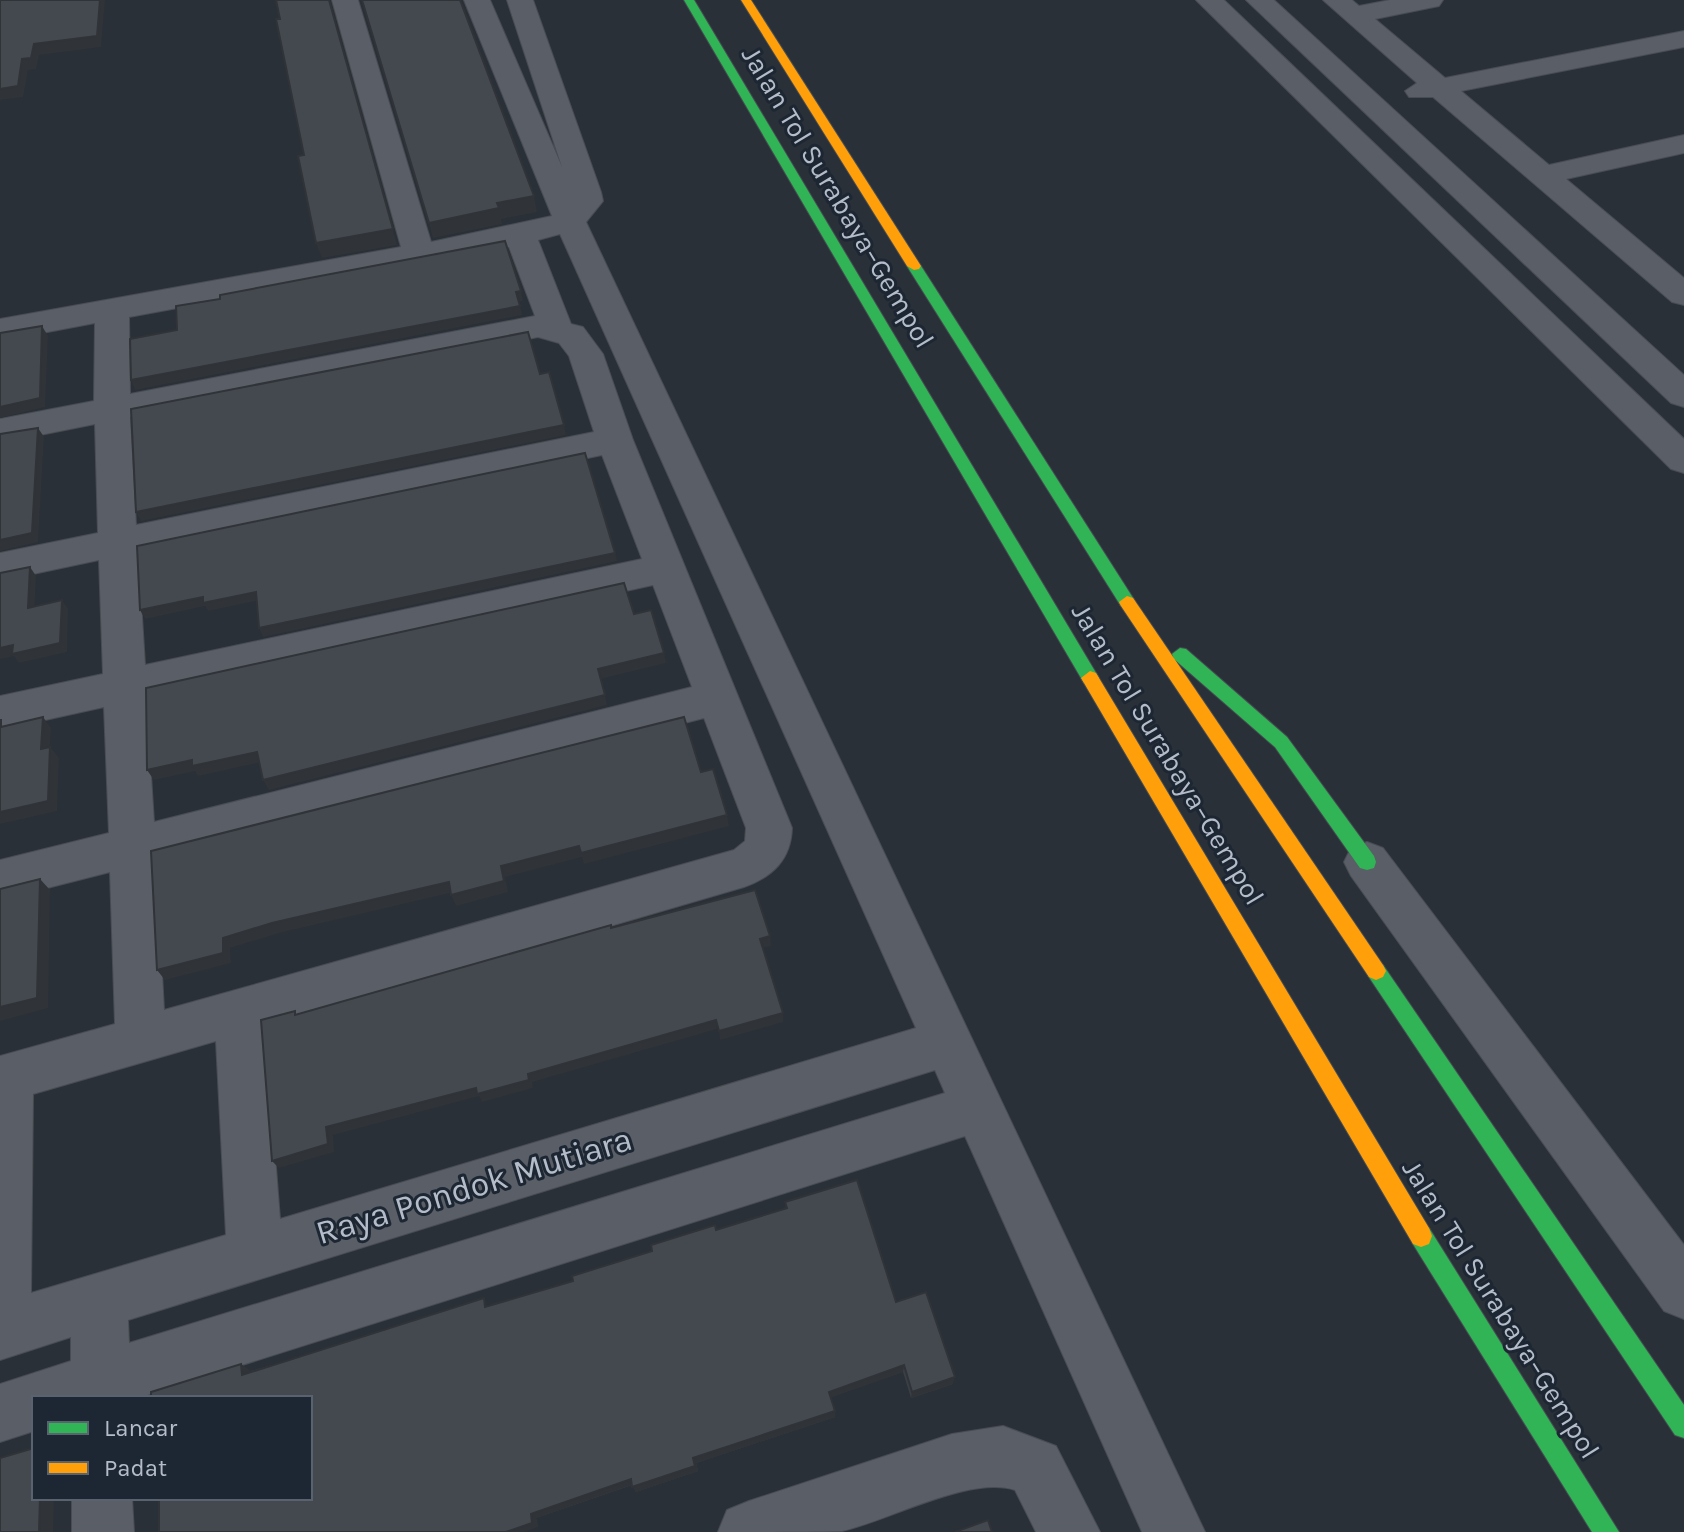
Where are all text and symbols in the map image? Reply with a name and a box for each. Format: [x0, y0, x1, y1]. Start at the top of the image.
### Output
street label: Jalan Tol Surabaya–Gempol [735, 40, 941, 354]
street label: Jalan Tol Surabaya–Gempol [1065, 597, 1271, 911]
street label: Raya Pondok Mutiara [311, 1119, 637, 1253]
street label: Jalan Tol Surabaya–Gempol [1395, 1153, 1607, 1465]
legend [32, 1396, 312, 1500]
text: Lancar [104, 1414, 178, 1442]
text: Padat [104, 1454, 167, 1482]

